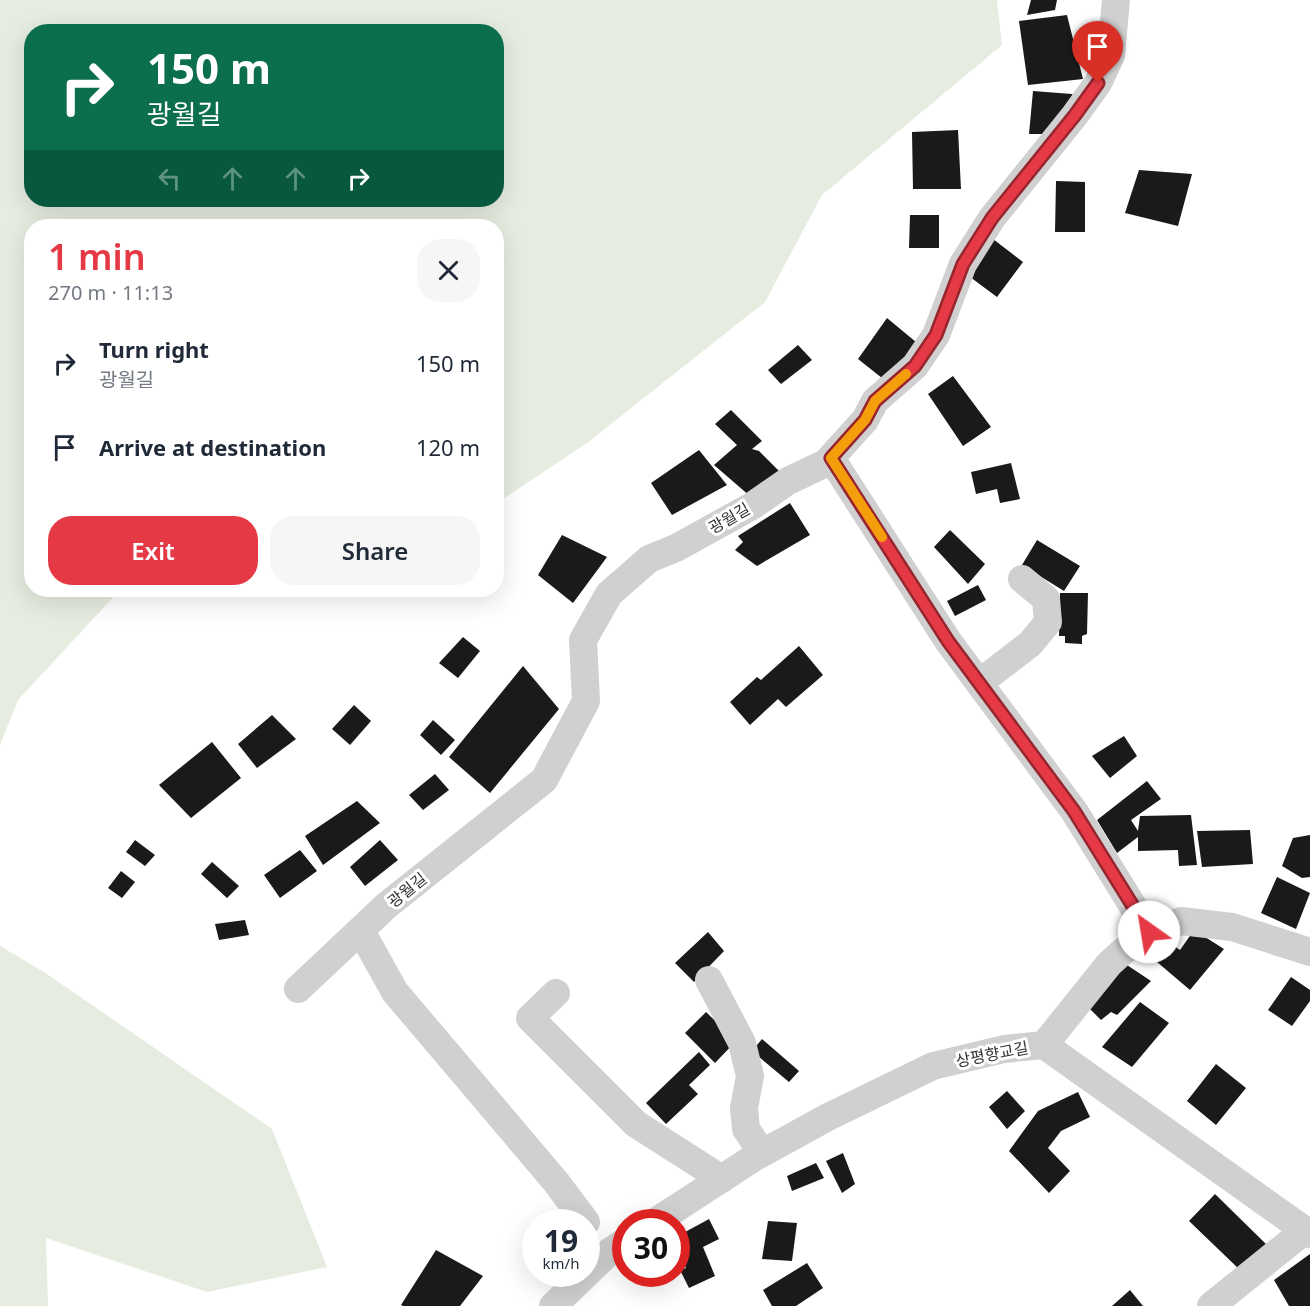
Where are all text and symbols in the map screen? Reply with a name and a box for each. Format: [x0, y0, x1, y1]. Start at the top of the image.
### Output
pin [1072, 21, 1123, 83]
icon: arrive [1081, 30, 1114, 63]
text: 150 m [147, 39, 271, 96]
icon: right [48, 48, 126, 126]
text: 광월길 [147, 95, 222, 132]
icon: left [153, 162, 186, 195]
icon: ahead [216, 162, 249, 195]
icon: ahead [279, 162, 312, 195]
icon: right [342, 162, 375, 195]
text: 1 min [48, 232, 146, 281]
button: close [417, 239, 480, 302]
text: 270 m · 11:13 [48, 279, 173, 306]
text: Turn right [99, 334, 209, 364]
icon: right [48, 347, 81, 380]
text: 150 m [416, 348, 480, 378]
text: 광월길 [99, 366, 154, 393]
icon: arrive [48, 431, 81, 464]
text: Arrive at destination [99, 432, 326, 462]
text: 120 m [416, 432, 480, 462]
street label: 광월길 [704, 497, 754, 539]
button: Exit [48, 516, 258, 585]
button: Share [270, 516, 480, 585]
street label: 광월길 [383, 868, 431, 912]
position arrow [1117, 900, 1181, 964]
street label: 상평향교길 [954, 1036, 1030, 1072]
speed limit sign: 30 [612, 1209, 690, 1287]
text: 19 [544, 1220, 578, 1261]
text: km/h [543, 1253, 579, 1273]

